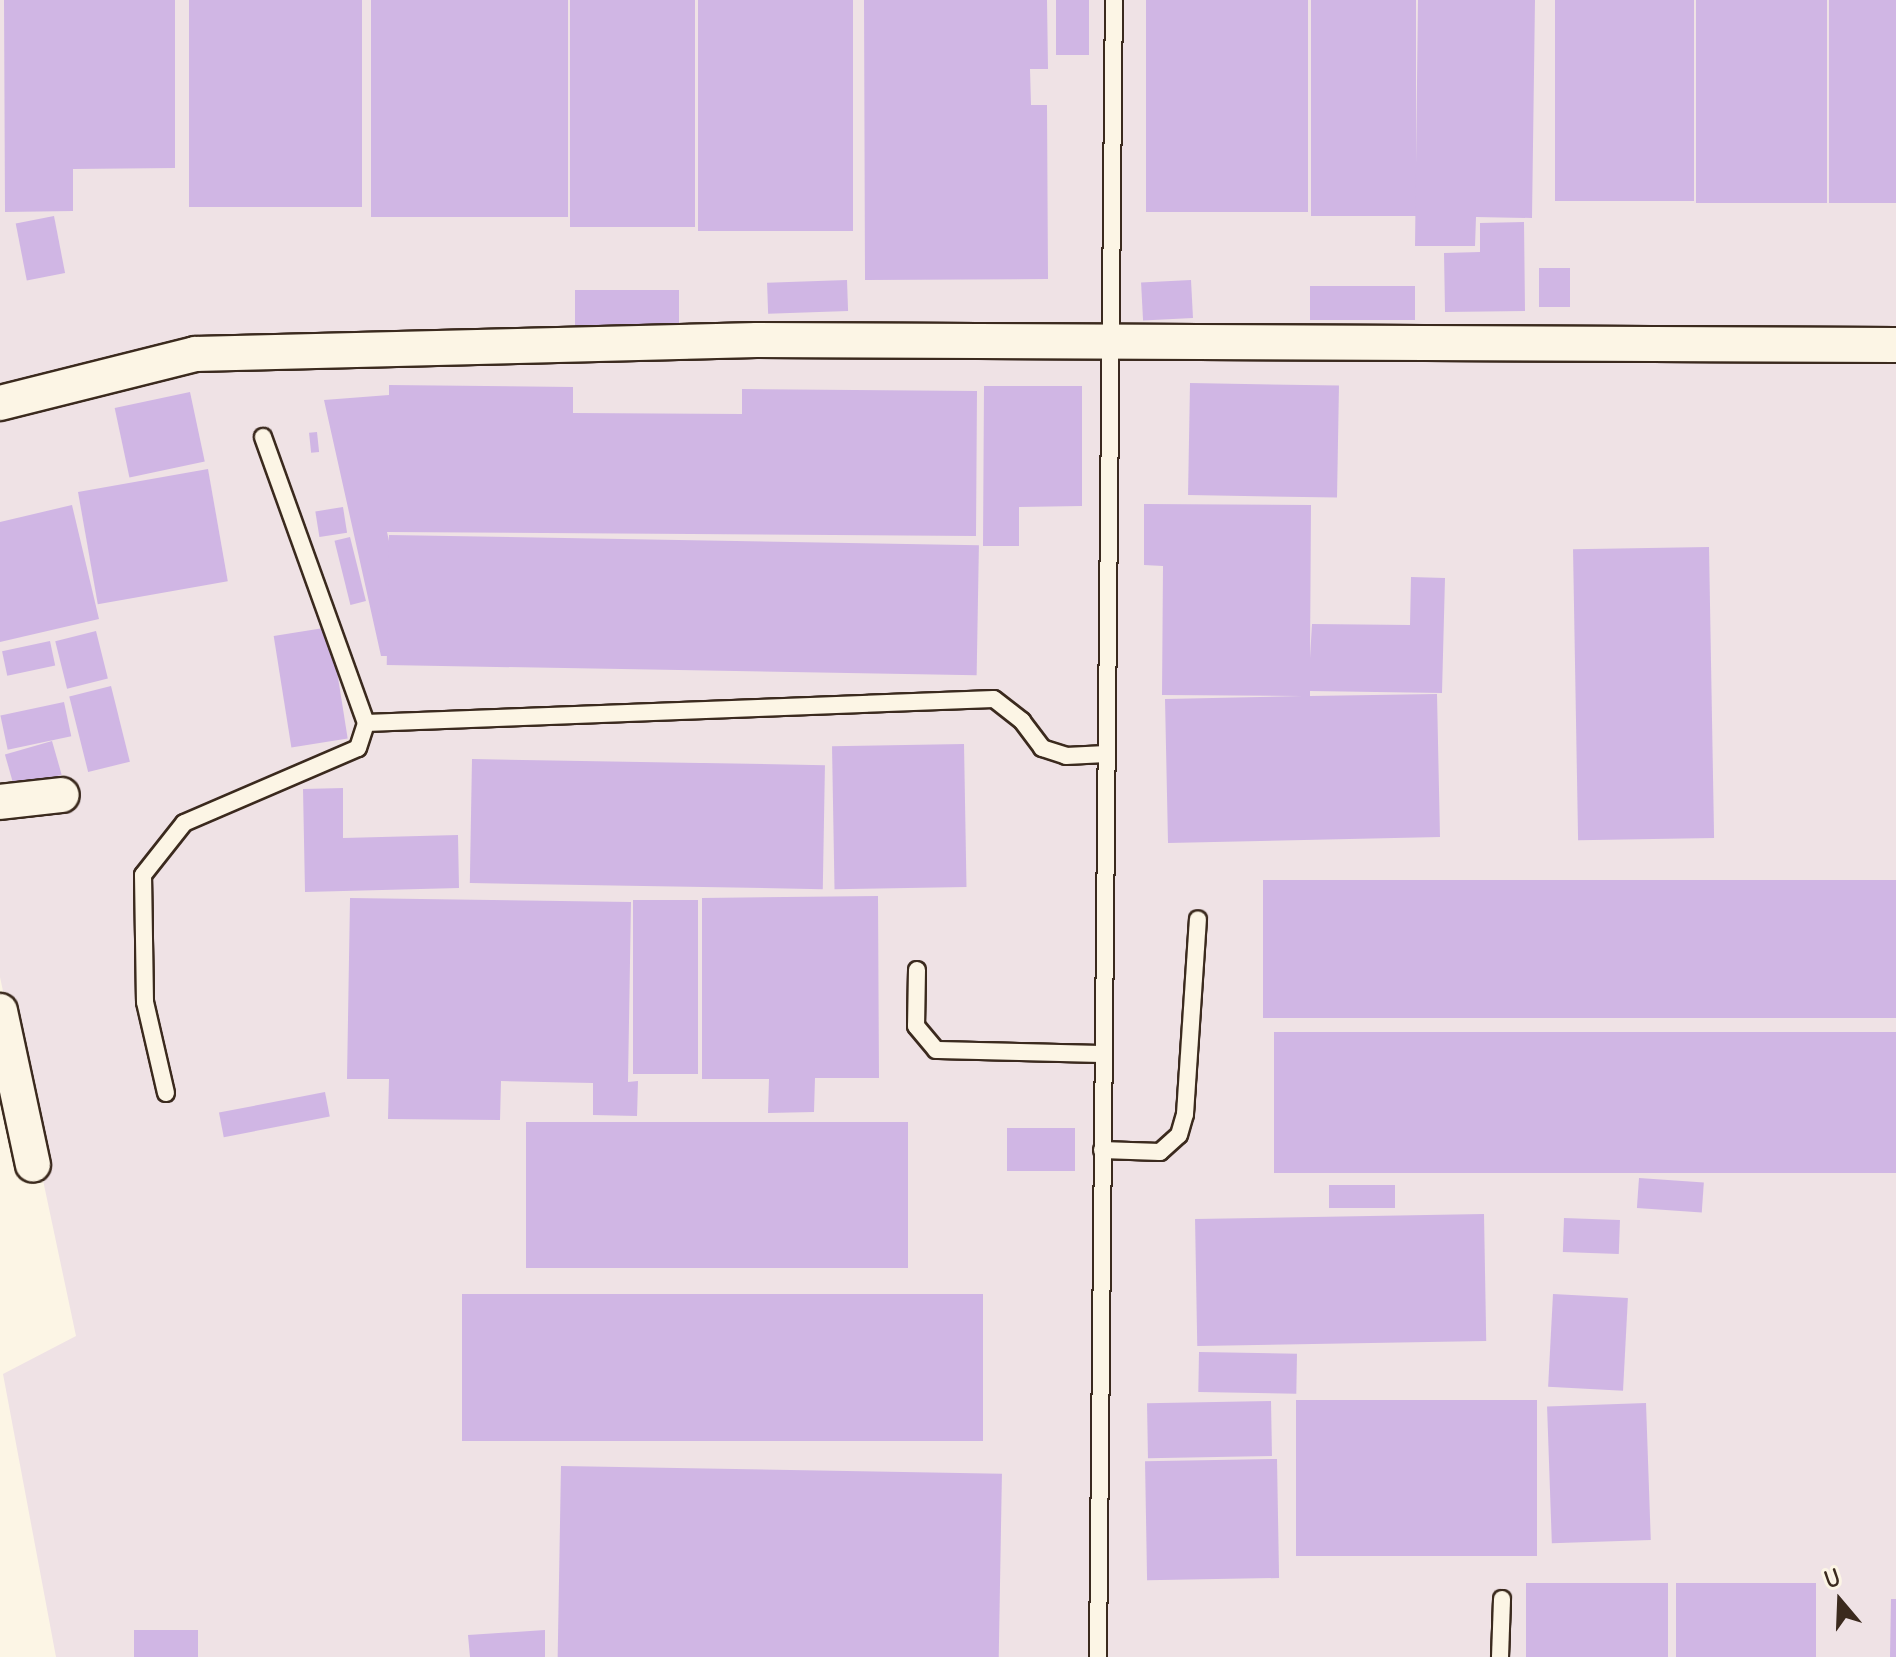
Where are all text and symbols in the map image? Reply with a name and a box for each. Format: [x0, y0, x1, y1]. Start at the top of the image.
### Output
north arrow [1800, 1561, 1880, 1641]
text: U [1821, 1563, 1844, 1594]

